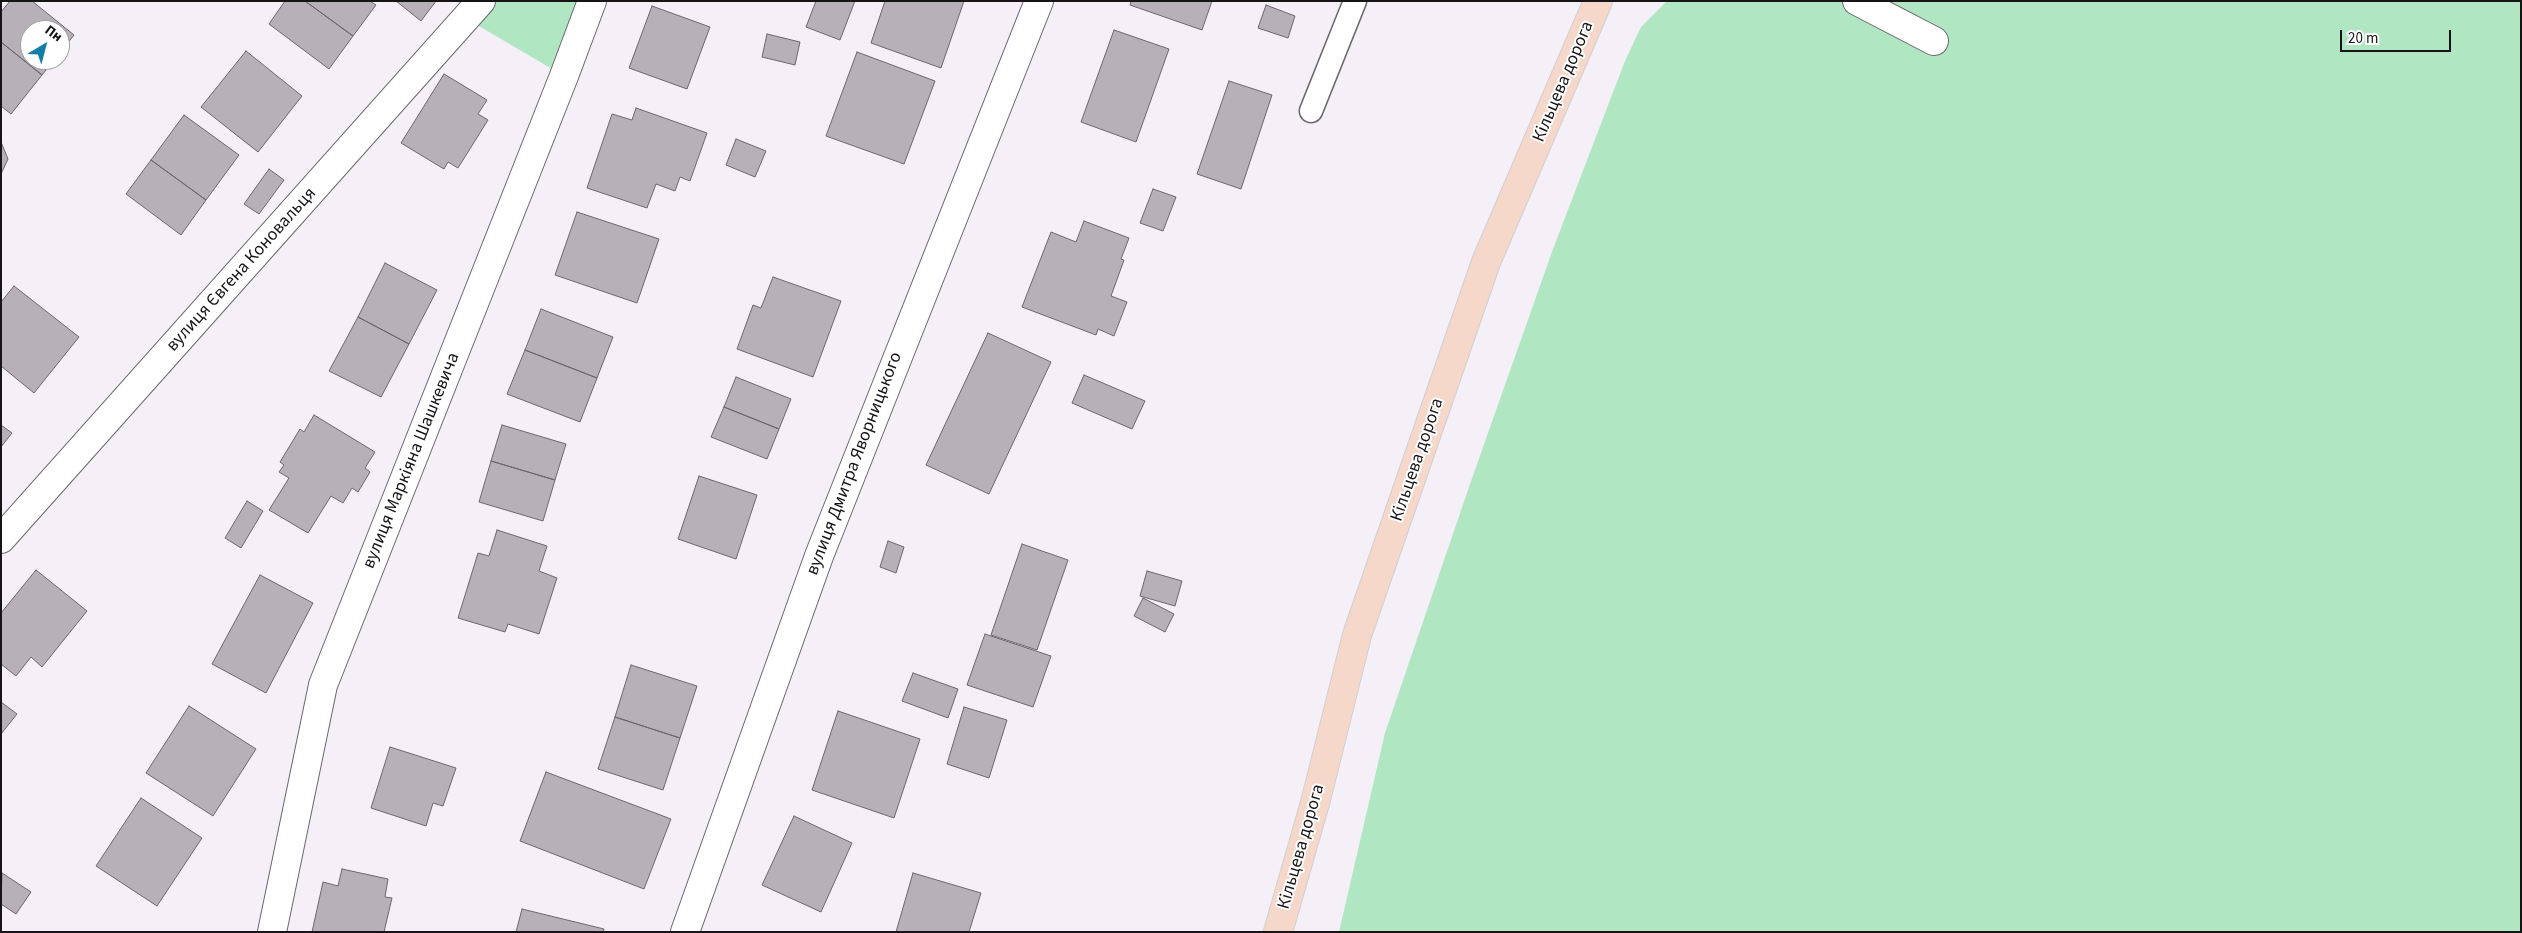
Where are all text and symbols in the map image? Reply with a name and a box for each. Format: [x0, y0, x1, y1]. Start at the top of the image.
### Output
street label: Кільцева дорога [1529, 18, 1599, 146]
north arrow [20, 20, 70, 70]
scale bar [2342, 20, 2453, 52]
text: Пн [40, 21, 66, 47]
text: 20 m [2348, 28, 2378, 49]
street label: вулиця Євгена Коновальця [163, 183, 321, 357]
street label: вулиця Дмитра Яворницького [802, 349, 908, 579]
street label: вулиця Маркіяна Шашкевича [359, 350, 465, 572]
street label: Кільцева дорога [1387, 396, 1449, 524]
street label: Кільцева дорога [1274, 782, 1330, 912]

